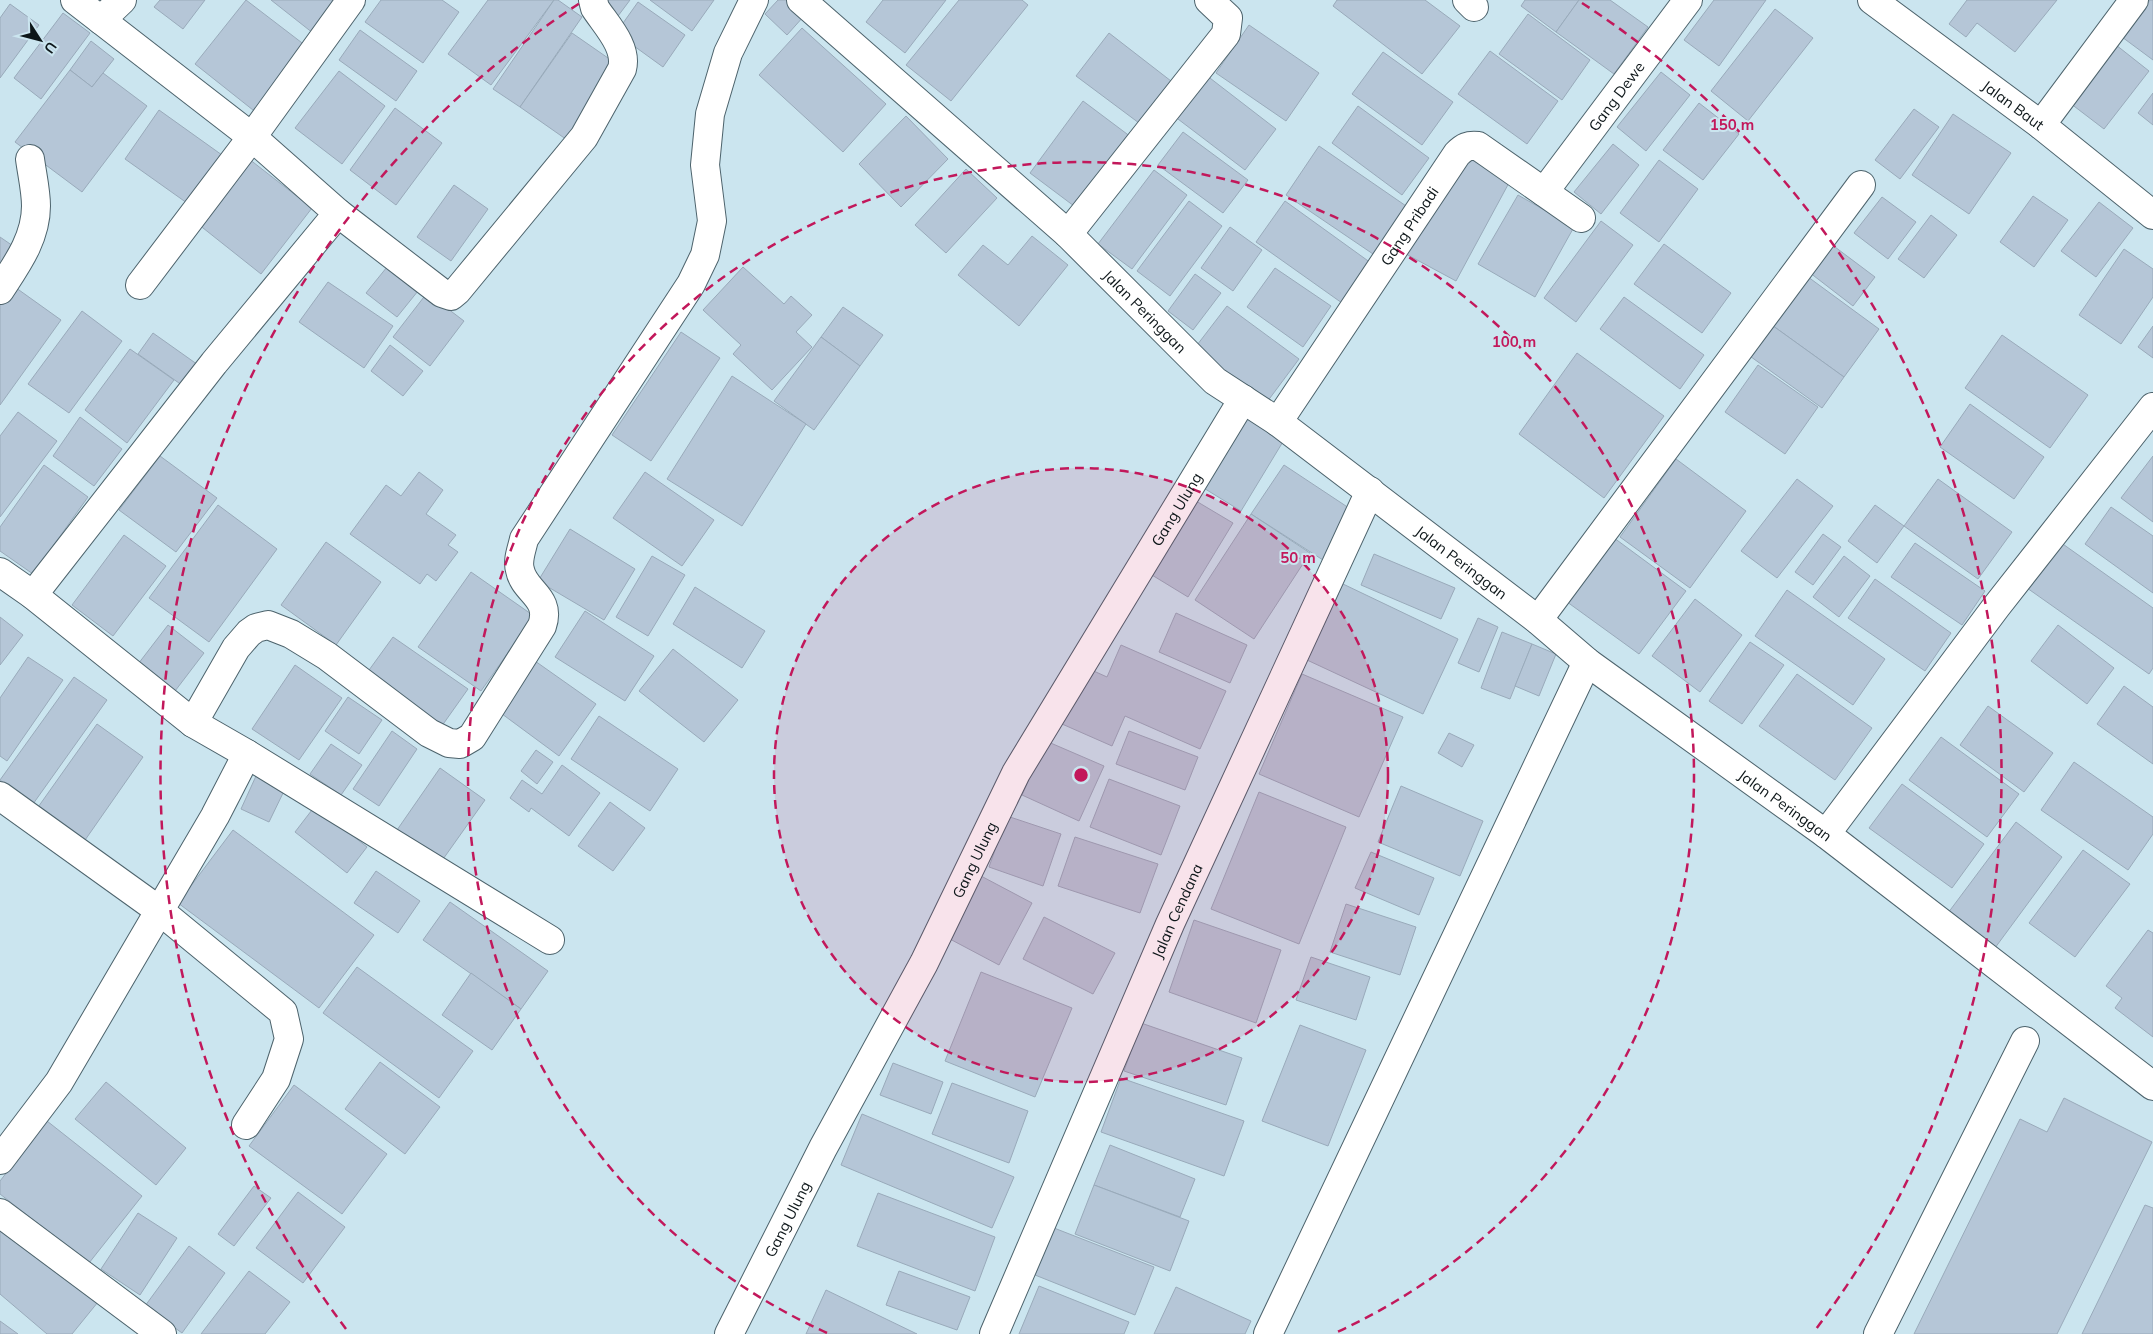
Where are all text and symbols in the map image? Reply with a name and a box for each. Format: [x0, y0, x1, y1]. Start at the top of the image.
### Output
north arrow [15, 15, 65, 65]
text: U [40, 38, 61, 57]
street label: Gang Dewe [1584, 57, 1648, 135]
street label: Jalan Baut [1979, 75, 2048, 134]
text: 150 m [1710, 115, 1754, 134]
street label: Gang Pribadi [1376, 183, 1442, 269]
street label: Jalan Peringgan [1099, 265, 1191, 357]
text: 100 m [1492, 332, 1536, 351]
street label: Gang Ulung [1147, 469, 1206, 549]
street label: Jalan Peringgan [1412, 521, 1511, 603]
text: 50 m [1280, 548, 1316, 567]
street label: Jalan Peringgan [1735, 765, 1836, 845]
centre of rings [1072, 766, 1090, 784]
street label: Gang Ulung [947, 818, 1001, 901]
street label: Jalan Cendana [1147, 860, 1206, 961]
street label: Gang Ulung [760, 1178, 814, 1260]

